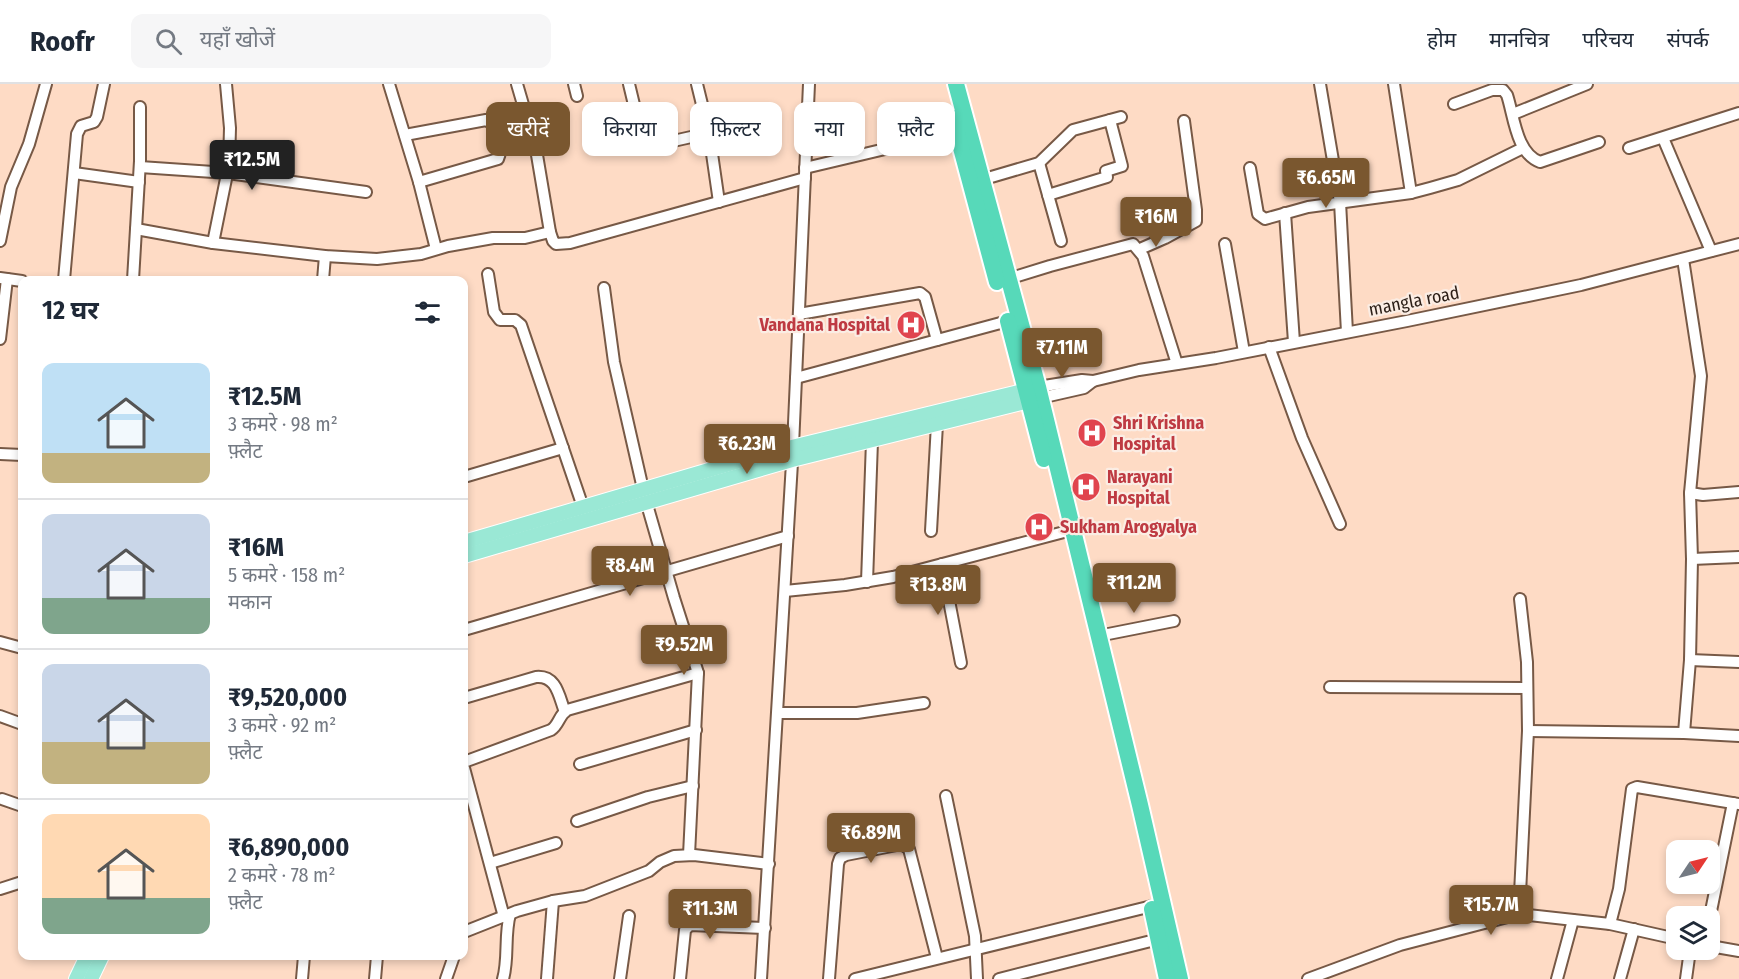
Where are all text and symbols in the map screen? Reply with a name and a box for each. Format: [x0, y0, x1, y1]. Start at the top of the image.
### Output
search box [131, 14, 551, 68]
text: Roofr [30, 25, 95, 58]
icon: search [152, 25, 185, 58]
text: यहाँ खोजें [200, 26, 275, 53]
text: होम [1427, 27, 1456, 53]
text: मानचित्र [1489, 27, 1549, 53]
text: परिचय [1582, 27, 1634, 53]
text: संपर्क [1667, 27, 1709, 53]
chip: खरीदें [486, 102, 570, 156]
chip: किराया [582, 102, 678, 156]
chip: फ़िल्टर [690, 102, 782, 156]
chip: नया [794, 102, 865, 156]
chip: फ़्लैट [877, 102, 955, 156]
pin: ₹12.5M [203, 140, 301, 191]
text: ₹12.5M [224, 147, 280, 171]
pin: ₹6.65M [1277, 158, 1375, 209]
text: ₹6.65M [1296, 165, 1356, 189]
pin: ₹16M [1120, 197, 1192, 248]
text: ₹16M [1134, 204, 1178, 228]
street label: mangla road [1367, 281, 1461, 321]
text: 12 घर [42, 295, 99, 326]
icon: filters [411, 296, 444, 329]
hospital icon: Vandana Hospital [895, 309, 927, 341]
place label: Vandana Hospital [758, 314, 890, 336]
pin: ₹7.11M [1013, 328, 1111, 379]
text: ₹7.11M [1036, 335, 1088, 359]
text: ₹12.5M [228, 381, 301, 412]
icon: home [90, 387, 162, 459]
text: 3 कमरे · 98 m² [228, 412, 338, 436]
place label: Shri Krishna Hospital [1113, 412, 1204, 455]
hospital icon: Shri Krishna Hospital [1076, 417, 1108, 449]
pin: ₹6.23M [698, 424, 796, 475]
text: ₹6.23M [718, 431, 776, 455]
text: फ़्लैट [228, 439, 263, 463]
place label: Narayani Hospital [1107, 466, 1173, 509]
hospital icon: Narayani Hospital [1070, 471, 1102, 503]
hospital icon: Sukham Arogyalya [1023, 511, 1055, 543]
place label: Sukham Arogyalya [1060, 516, 1197, 538]
text: ₹16M [228, 532, 284, 563]
icon: home [90, 538, 162, 610]
pin: ₹8.4M [588, 546, 672, 597]
text: ₹8.4M [606, 553, 654, 577]
text: 5 कमरे · 158 m² [228, 563, 345, 587]
pin: ₹11.2M [1085, 563, 1183, 614]
pin: ₹13.8M [889, 565, 987, 616]
text: ₹11.2M [1107, 570, 1161, 594]
text: ₹13.8M [909, 572, 967, 596]
text: मकान [228, 590, 272, 614]
pin: ₹9.52M [635, 625, 733, 676]
text: ₹9.52M [655, 632, 713, 656]
text: ₹9,520,000 [228, 682, 347, 713]
icon: home [90, 688, 162, 760]
text: 3 कमरे · 92 m² [228, 713, 336, 737]
text: फ़्लैट [228, 740, 263, 764]
pin: ₹6.89M [822, 813, 920, 864]
text: ₹6.89M [841, 820, 901, 844]
text: ₹6,890,000 [228, 832, 349, 863]
icon: home [90, 838, 162, 910]
north arrow [1666, 840, 1720, 894]
map controls [1666, 840, 1720, 960]
text: 2 कमरे · 78 m² [228, 863, 336, 887]
pin: ₹15.7M [1442, 885, 1540, 936]
pin: ₹11.3M [661, 889, 759, 940]
text: फ़्लैट [228, 890, 263, 914]
text: ₹15.7M [1463, 892, 1519, 916]
text: ₹11.3M [682, 896, 738, 920]
button: layers [1666, 906, 1720, 960]

